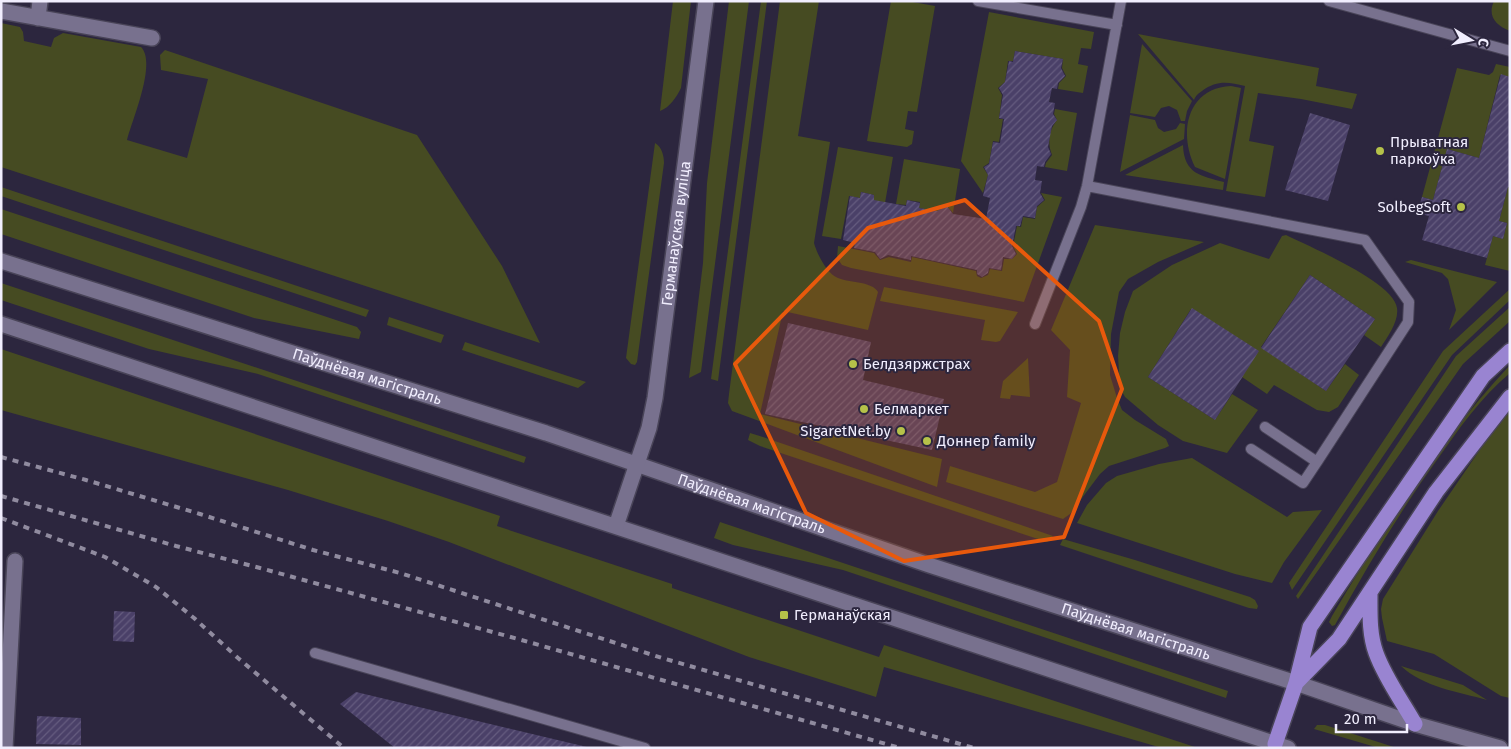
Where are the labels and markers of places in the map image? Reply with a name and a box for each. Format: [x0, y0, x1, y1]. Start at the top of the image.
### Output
place label: Прыватная паркоўка [1390, 133, 1468, 168]
marker: Прыватная паркоўка [1374, 145, 1386, 157]
place label: SolbegSoft [1377, 198, 1452, 216]
marker: SolbegSoft [1455, 201, 1467, 213]
place label: Белдзяржстрах [863, 355, 971, 373]
marker: Белдзяржстрах [847, 358, 859, 370]
place label: Белмаркет [874, 400, 949, 418]
marker: Белмаркет [858, 403, 870, 415]
place label: SigaretNet.by [800, 422, 892, 440]
marker: SigaretNet.by [895, 425, 907, 437]
place label: Доннер family [936, 432, 1036, 450]
marker: Доннер family [921, 435, 933, 447]
place label: Германаўская [794, 606, 891, 624]
marker: Германаўская [778, 609, 790, 621]

